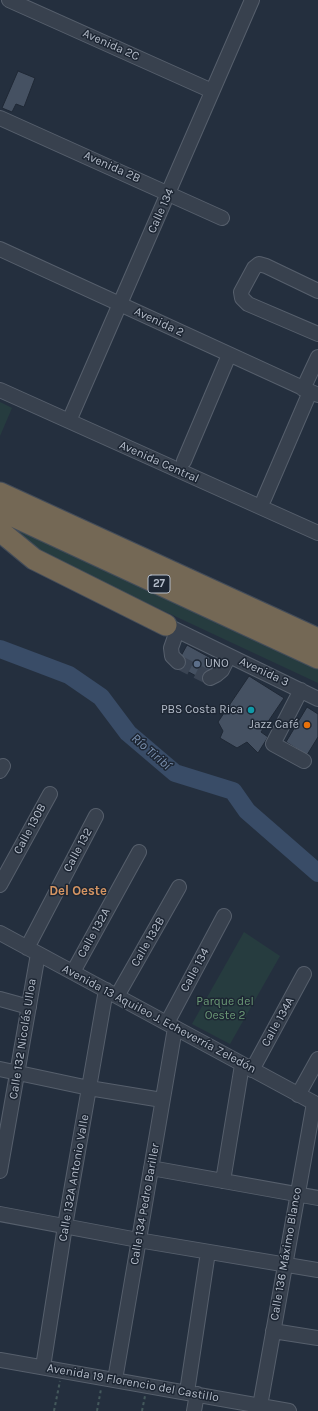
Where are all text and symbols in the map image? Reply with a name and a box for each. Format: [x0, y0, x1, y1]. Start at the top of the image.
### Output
street label: Avenida 2C [80, 26, 142, 64]
street label: Avenida 2B [81, 148, 143, 186]
street label: Calle 134 [145, 186, 177, 236]
street label: Avenida 2 [132, 304, 186, 340]
street label: Avenida Central [117, 438, 201, 486]
road number: 27 [148, 575, 170, 593]
street label: Avenida 3 [237, 654, 291, 690]
place label: UNO [205, 657, 229, 671]
marker: UNO [192, 659, 202, 669]
place label: PBS Costa Rica [161, 703, 243, 717]
marker: PBS Costa Rica [246, 705, 256, 715]
place label: Jazz Café [249, 718, 299, 732]
marker: Jazz Café [302, 720, 312, 730]
water label: Río Tiribí [128, 731, 174, 773]
street label: Calle 130B [11, 801, 49, 857]
street label: Calle 132 [60, 826, 96, 874]
district label: Del Oeste [49, 883, 107, 899]
street label: Calle 132A [74, 906, 114, 960]
street label: Calle 132B [128, 915, 168, 969]
street label: Calle 134 [178, 946, 212, 994]
street label: Avenida 13 Aquileo J. Echeverría Zeledón [60, 962, 258, 1076]
street label: Calle 132 Nicolás Ulloa [6, 978, 40, 1100]
park label: Parque del Oeste 2 [196, 995, 254, 1023]
street label: Calle 134A [259, 995, 297, 1049]
street label: Calle 132A Antonio Valle [56, 1113, 92, 1243]
street label: Calle 134 Pedro Bariller [127, 1142, 163, 1266]
street label: Calle 136 Máximo Blanco [267, 1186, 305, 1322]
street label: Avenida 19 Florencio del Castillo [46, 1361, 220, 1405]

